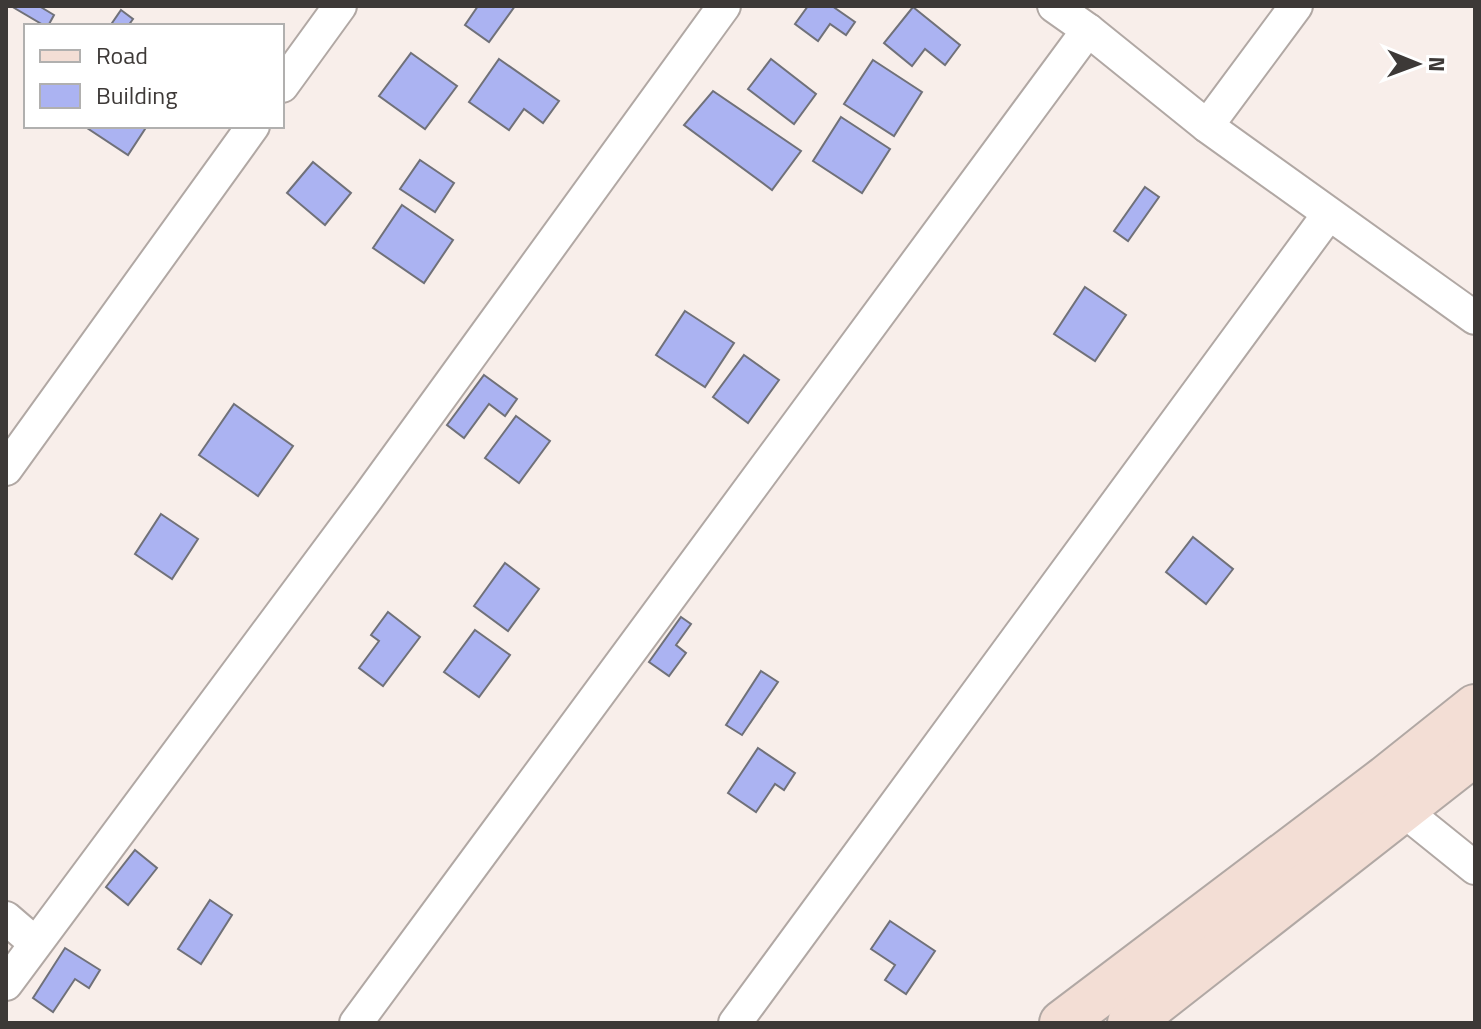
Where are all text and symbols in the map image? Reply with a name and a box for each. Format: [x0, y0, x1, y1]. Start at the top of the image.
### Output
legend [24, 24, 284, 128]
north arrow [1377, 24, 1457, 104]
text: Road [96, 37, 148, 73]
text: N [1420, 56, 1454, 72]
text: Building [96, 77, 178, 113]

